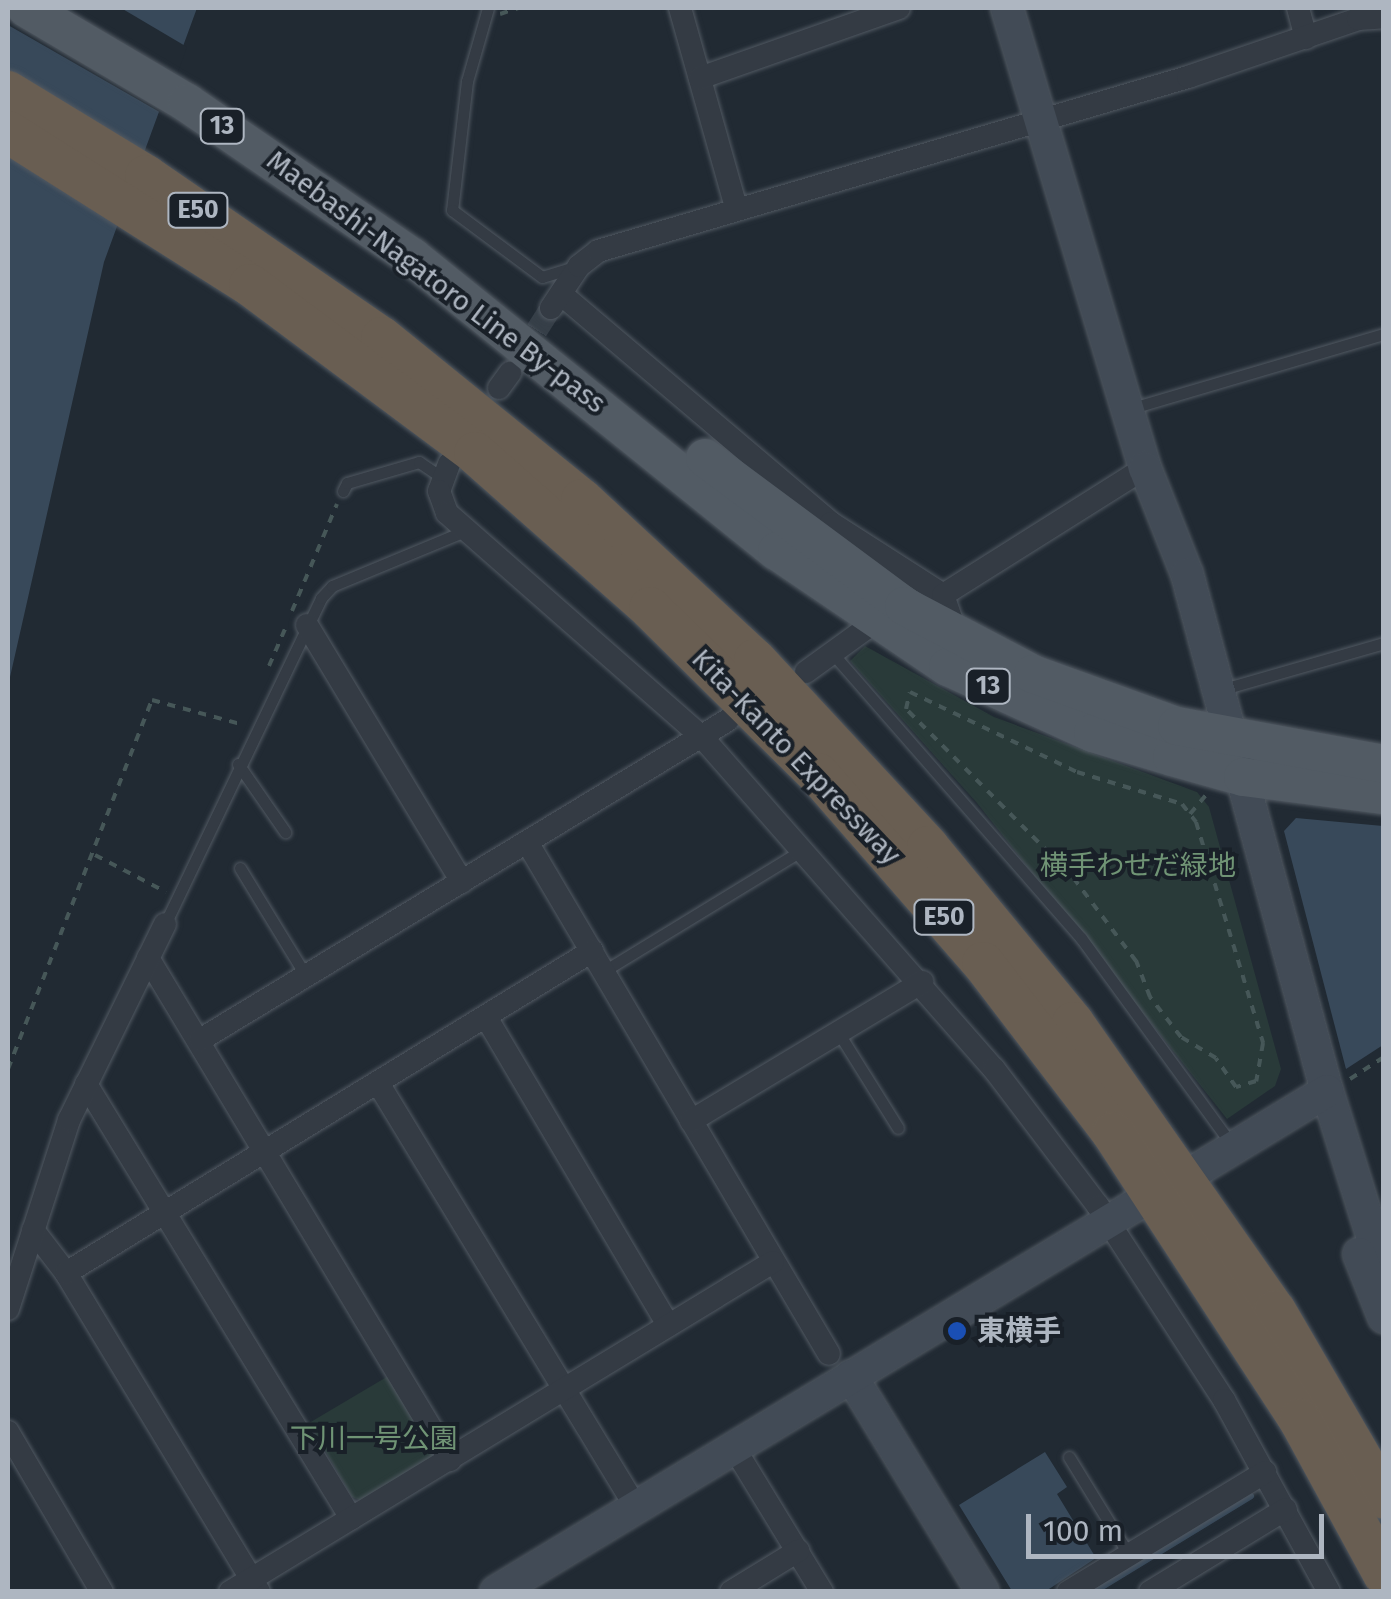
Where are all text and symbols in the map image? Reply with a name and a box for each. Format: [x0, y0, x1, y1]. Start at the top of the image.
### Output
road number: 13 [200, 106, 244, 146]
street label: Maebashi-Nagatoro Line By-pass [260, 144, 612, 420]
road number: E50 [166, 190, 230, 230]
street label: Kita-Kanto Expressway [684, 642, 908, 872]
road number: 13 [966, 666, 1010, 706]
park label: 横手わせだ緑地 [1040, 849, 1236, 883]
road number: E50 [912, 897, 976, 937]
place label: 東横手 [977, 1314, 1061, 1348]
marker: 東横手 [946, 1320, 968, 1342]
park label: 下川一号公園 [290, 1422, 458, 1456]
scale bar [1031, 1494, 1328, 1556]
text: 100 m [1043, 1513, 1123, 1549]

